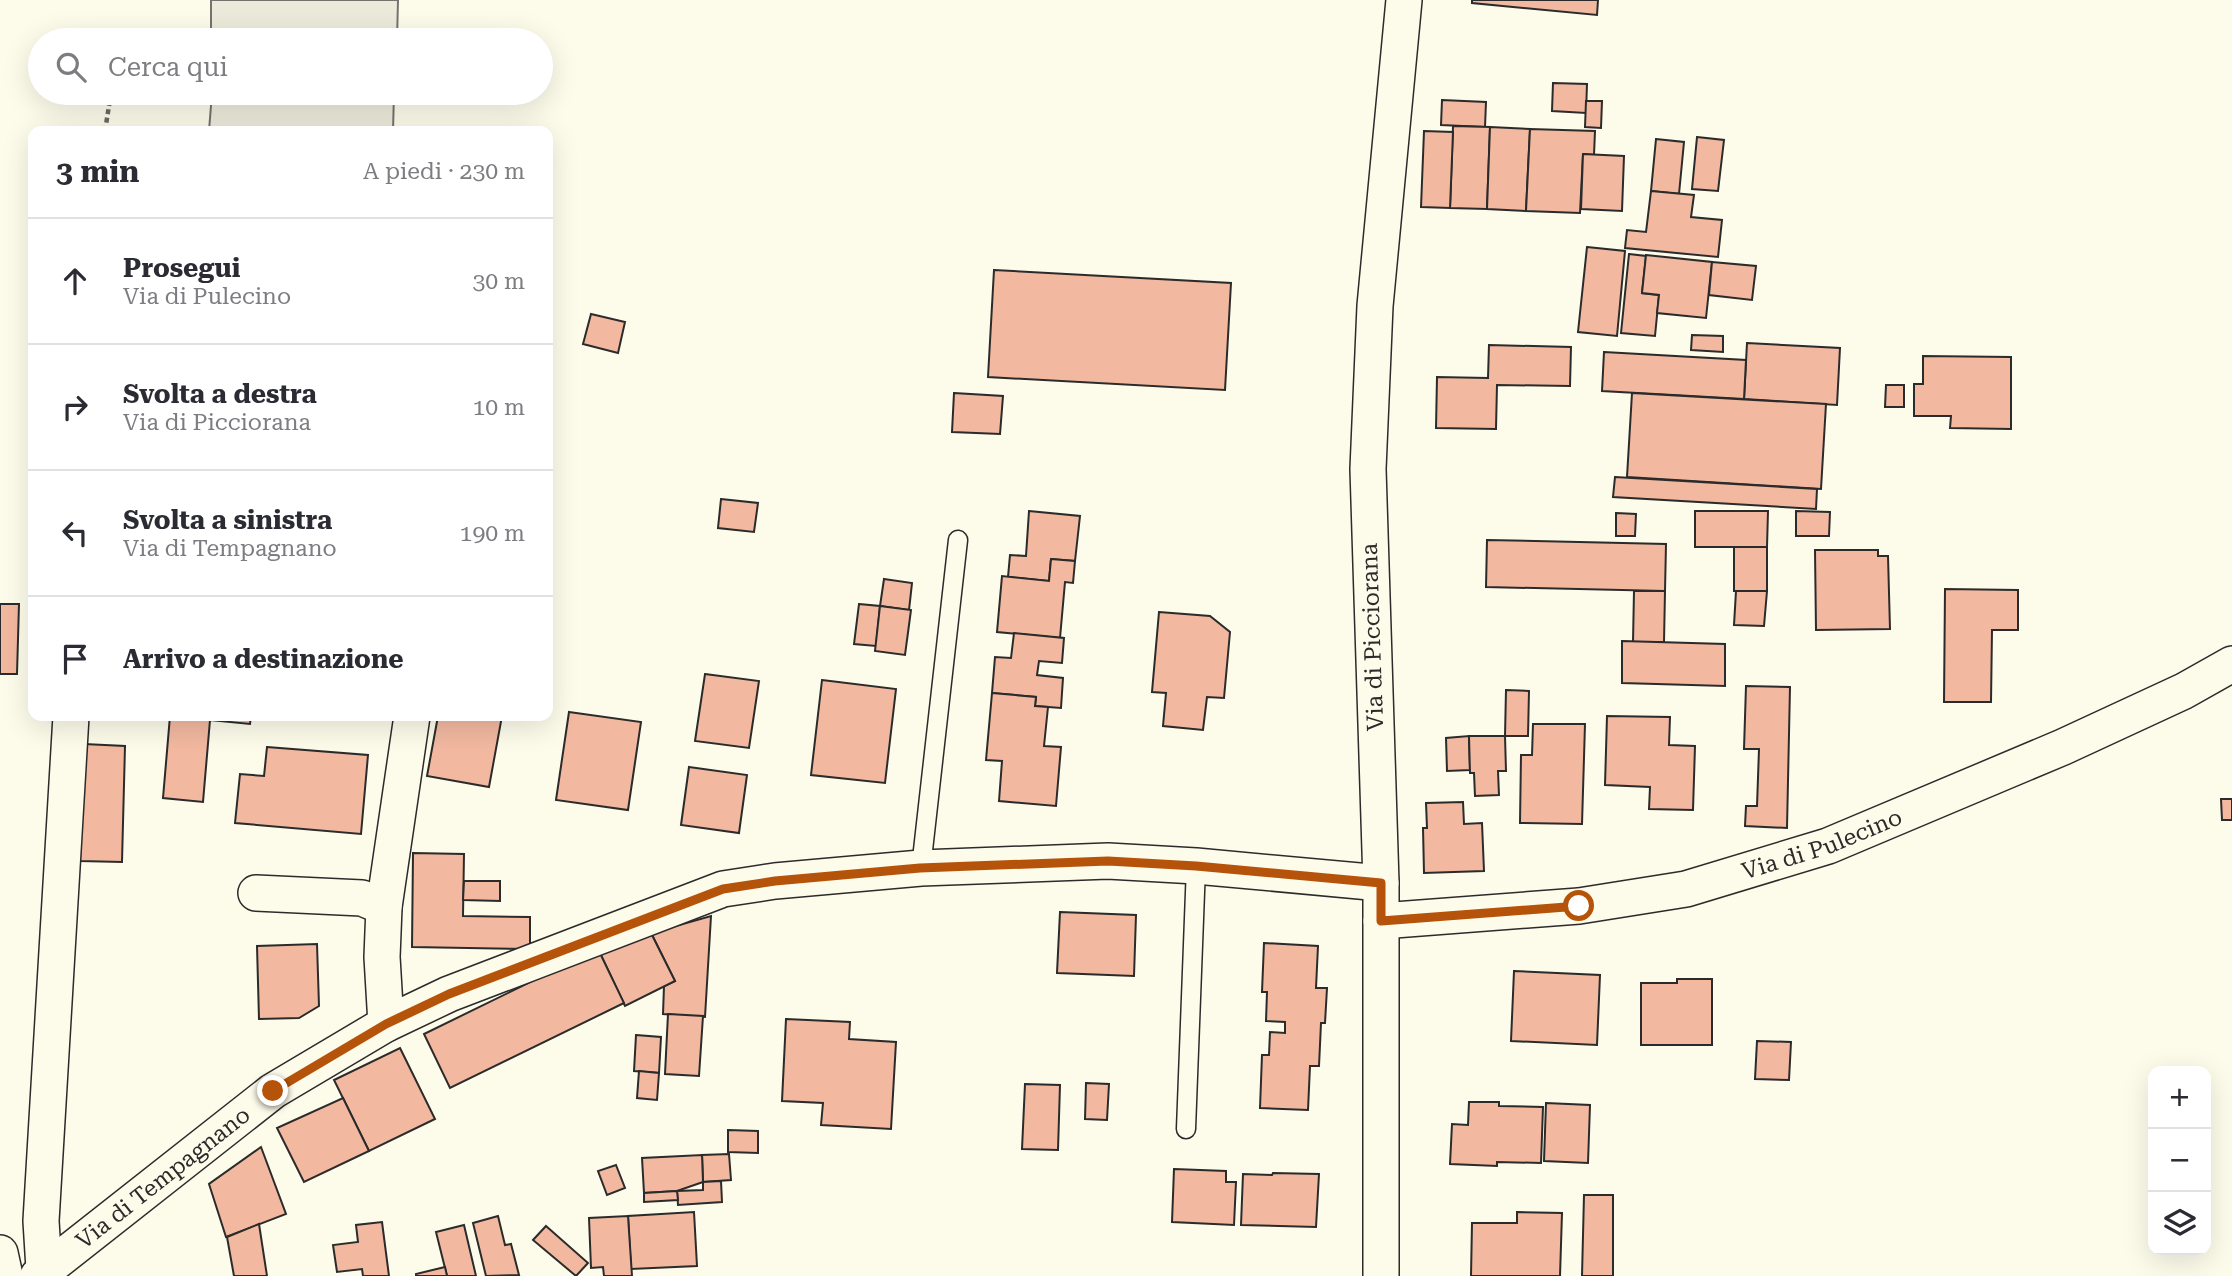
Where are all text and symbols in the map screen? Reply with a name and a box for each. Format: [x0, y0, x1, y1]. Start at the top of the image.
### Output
search box [28, 28, 553, 105]
icon: search [52, 48, 90, 86]
text: Cerca qui [108, 52, 228, 82]
text: 3 min [56, 154, 139, 189]
text: A piedi · 230 m [363, 158, 525, 185]
text: Prosegui [123, 253, 240, 283]
icon: ahead [56, 262, 94, 300]
text: 30 m [472, 268, 525, 295]
text: Via di Pulecino [123, 283, 291, 310]
text: Svolta a destra [123, 379, 317, 409]
icon: right [56, 388, 94, 426]
text: 10 m [472, 394, 525, 421]
text: Via di Picciorana [123, 409, 311, 436]
text: Svolta a sinistra [123, 505, 332, 535]
icon: left [56, 514, 94, 552]
text: 190 m [460, 520, 525, 547]
text: Via di Tempagnano [123, 535, 337, 562]
street label: Via di Picciorana [1356, 542, 1389, 731]
icon: arrive [56, 640, 94, 678]
text: Arrivo a destinazione [123, 644, 404, 674]
street label: Via di Pulecino [1739, 803, 1906, 885]
route start [1563, 890, 1594, 921]
map controls [2148, 1066, 2211, 1255]
button: + [2148, 1066, 2211, 1129]
route end [257, 1075, 288, 1106]
street label: Via di Tempagnano [71, 1101, 256, 1255]
button: − [2148, 1129, 2211, 1192]
button: layers [2148, 1192, 2211, 1255]

